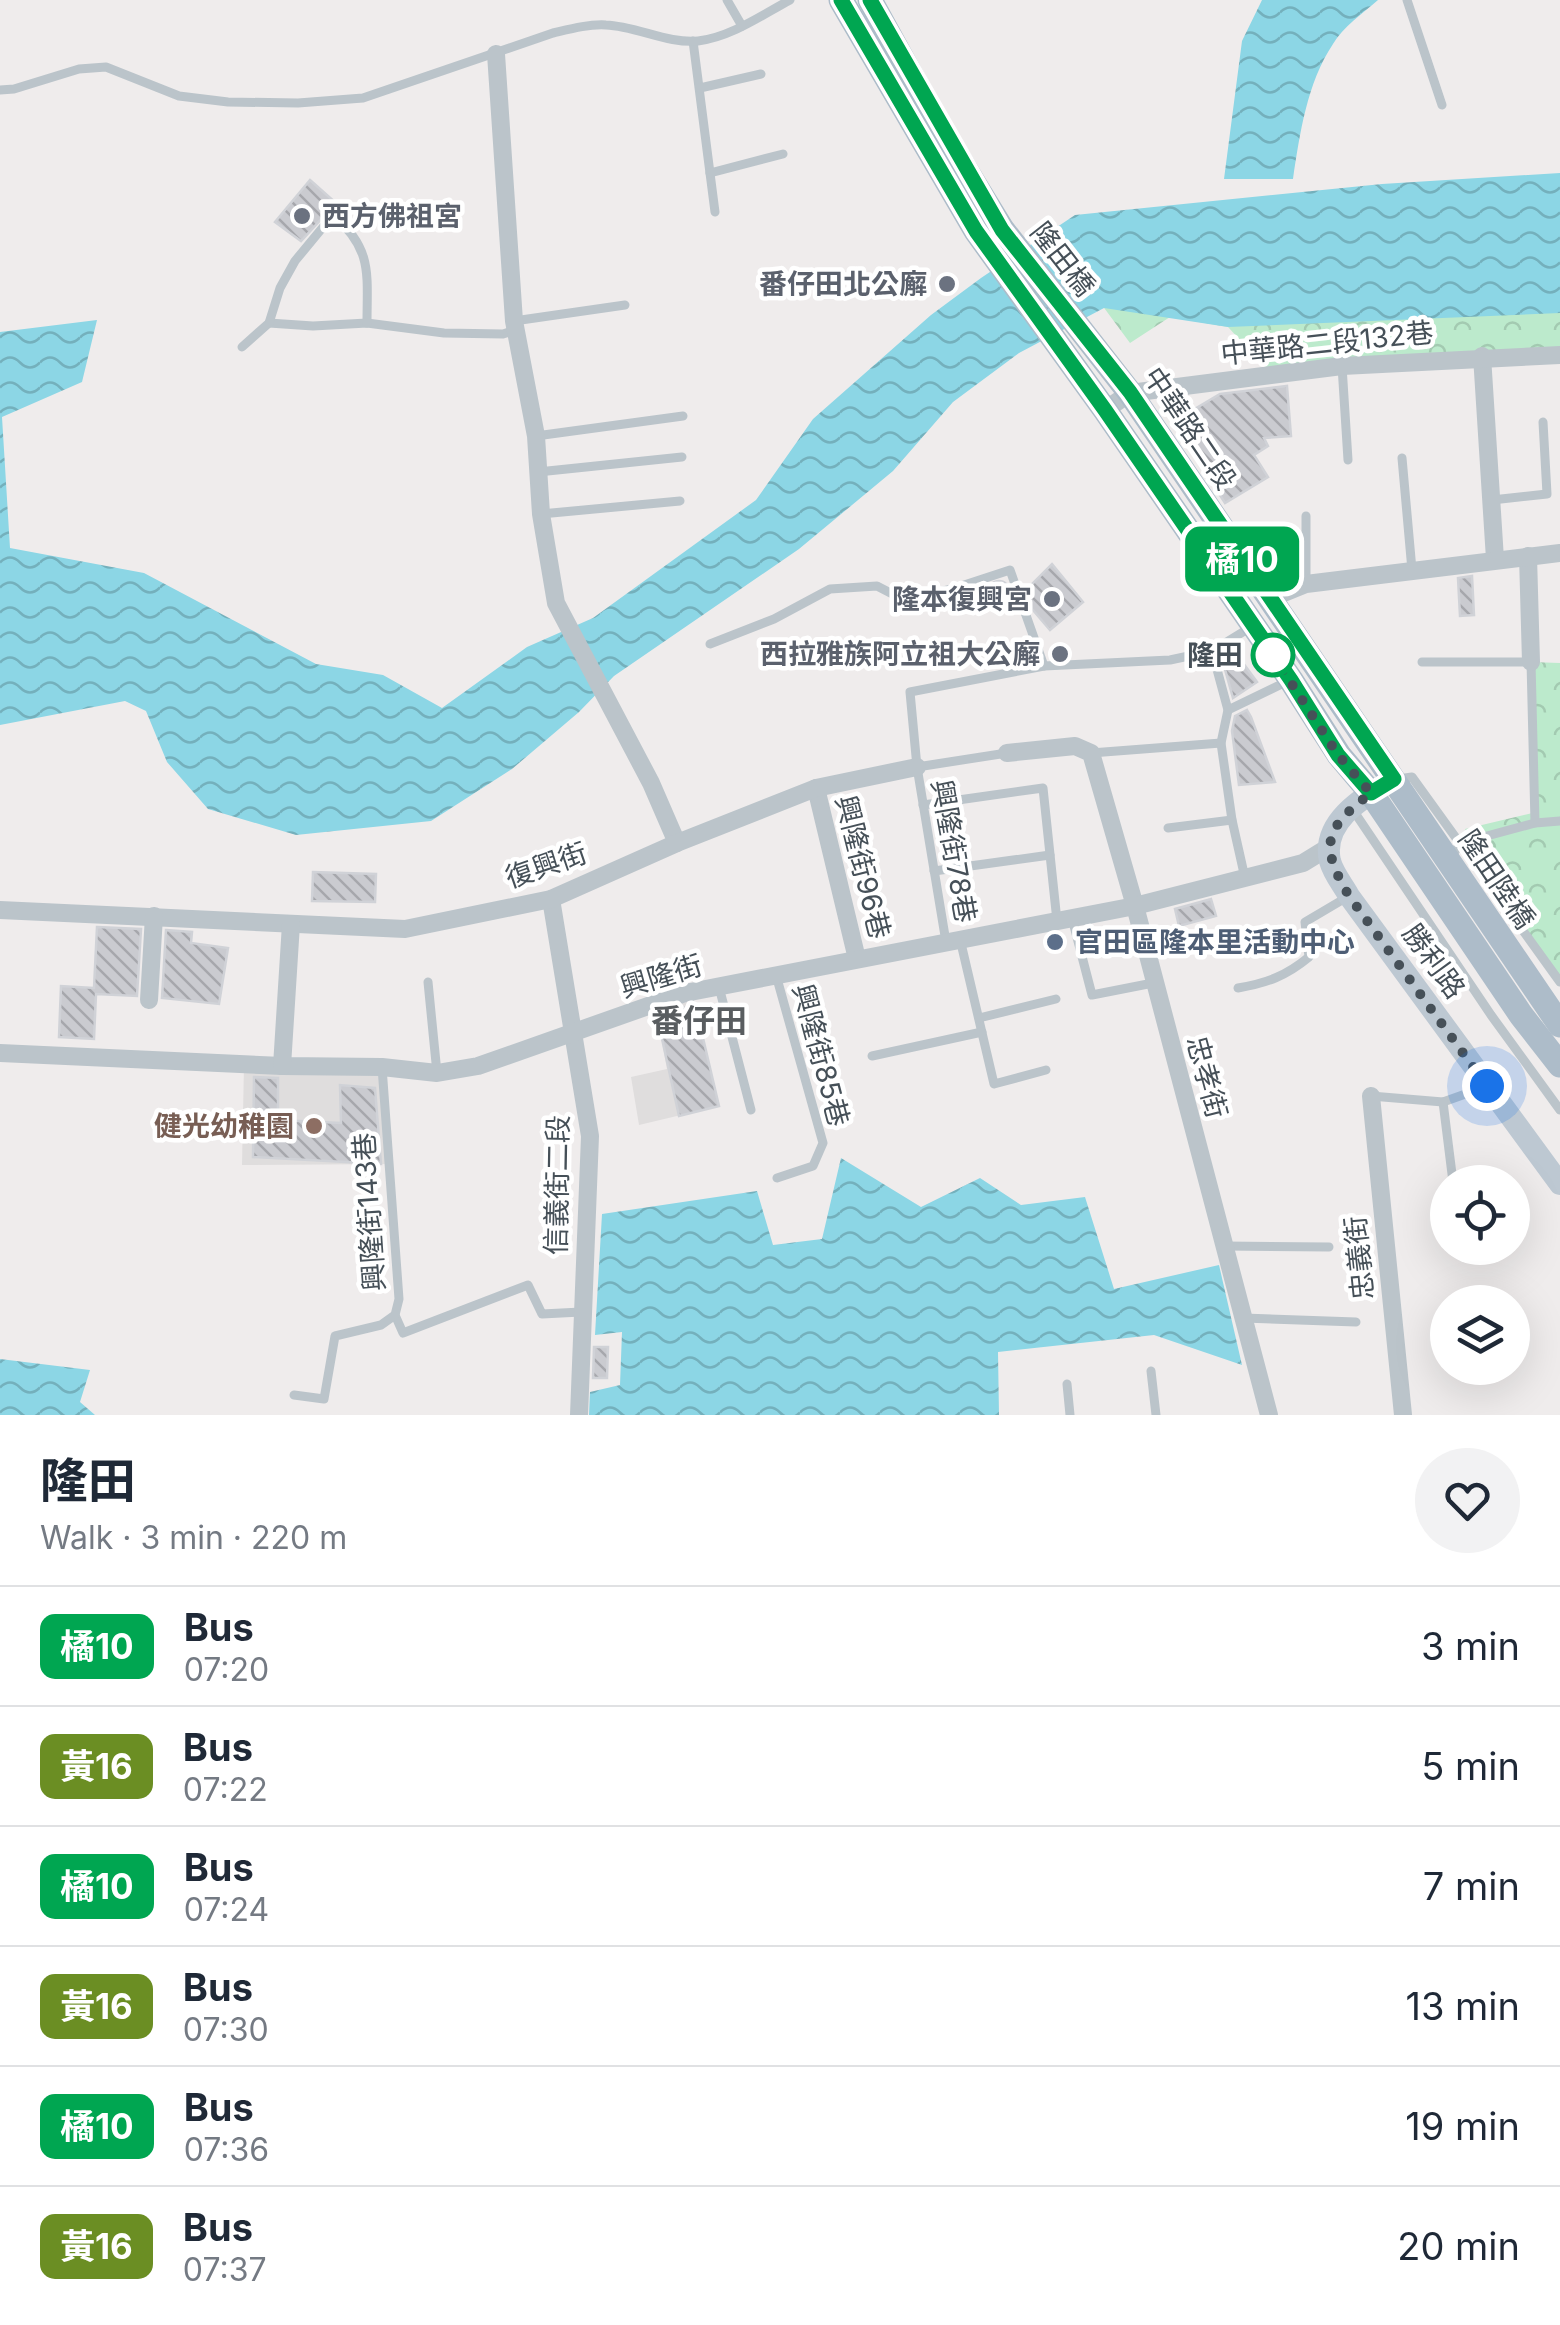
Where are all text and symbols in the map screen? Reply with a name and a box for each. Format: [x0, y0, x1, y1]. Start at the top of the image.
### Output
place label: 西方佛祖宮 [322, 199, 462, 233]
marker: 西方佛祖宮 [291, 205, 313, 227]
street label: 隆田橋 [1024, 215, 1102, 303]
place label: 番仔田北公廨 [759, 267, 927, 301]
marker: 番仔田北公廨 [936, 273, 958, 295]
street label: 中華路二段132巷 [1219, 315, 1435, 371]
street label: 中華路二段 [1137, 360, 1243, 496]
line badge: 橘10 [1184, 526, 1300, 592]
text: 橘10 [1205, 538, 1279, 580]
place label: 隆本復興宮 [892, 582, 1032, 616]
marker: 隆本復興宮 [1041, 588, 1063, 610]
marker: 隆田 [1252, 634, 1294, 676]
place label: 西拉雅族阿立祖大公廨 [760, 637, 1040, 671]
place label: 隆田 [1187, 638, 1243, 672]
marker: 西拉雅族阿立祖大公廨 [1049, 643, 1071, 665]
street label: 興隆街78巷 [925, 777, 983, 925]
street label: 興隆街96巷 [829, 792, 897, 942]
street label: 隆田陸橋 [1452, 823, 1542, 935]
street label: 復興街 [501, 835, 591, 895]
street label: 勝利路 [1396, 917, 1472, 1005]
place label: 官田區隆本里活動中心 [1075, 925, 1355, 959]
marker: 官田區隆本里活動中心 [1044, 931, 1066, 953]
street label: 興隆街 [616, 947, 706, 1005]
street label: 興隆街85巷 [786, 980, 856, 1130]
district label: 番仔田 [651, 1001, 747, 1040]
street label: 忠孝街 [1180, 1032, 1234, 1122]
your location [1462, 1061, 1512, 1111]
place label: 健光幼稚園 [154, 1109, 294, 1143]
marker: 健光幼稚園 [303, 1115, 325, 1137]
street label: 信義街二段 [539, 1115, 575, 1255]
street label: 興隆街143巷 [347, 1132, 391, 1292]
map controls [1430, 1165, 1530, 1385]
button: locate [1430, 1165, 1530, 1265]
street label: 忠義街 [1338, 1214, 1380, 1302]
button: layers [1430, 1285, 1530, 1385]
button: heart [1415, 1448, 1520, 1553]
text: 隆田 [40, 1451, 136, 1510]
text: Walk · 3 min · 220 m [40, 1518, 347, 1557]
text: Bus [184, 1604, 254, 1650]
text: 3 min [1421, 1623, 1520, 1669]
text: 橘10 [60, 1625, 134, 1667]
text: 07:20 [184, 1650, 269, 1689]
text: Bus [183, 1724, 253, 1770]
text: 5 min [1421, 1743, 1520, 1789]
text: 黃16 [60, 1745, 133, 1787]
text: 07:22 [183, 1770, 268, 1809]
text: Bus [184, 1844, 254, 1890]
text: 7 min [1423, 1863, 1520, 1909]
text: 橘10 [60, 1865, 134, 1907]
text: 07:24 [184, 1890, 269, 1929]
text: Bus [183, 1964, 253, 2010]
text: 13 min [1405, 1983, 1520, 2029]
text: 黃16 [60, 1985, 133, 2027]
text: 07:30 [183, 2010, 269, 2049]
text: Bus [184, 2084, 254, 2130]
text: 19 min [1405, 2103, 1520, 2149]
text: 橘10 [60, 2105, 134, 2147]
text: 07:36 [184, 2130, 269, 2169]
text: Bus [183, 2204, 253, 2250]
text: 20 min [1397, 2223, 1520, 2269]
text: 黃16 [60, 2225, 133, 2267]
text: 07:37 [183, 2250, 267, 2289]

